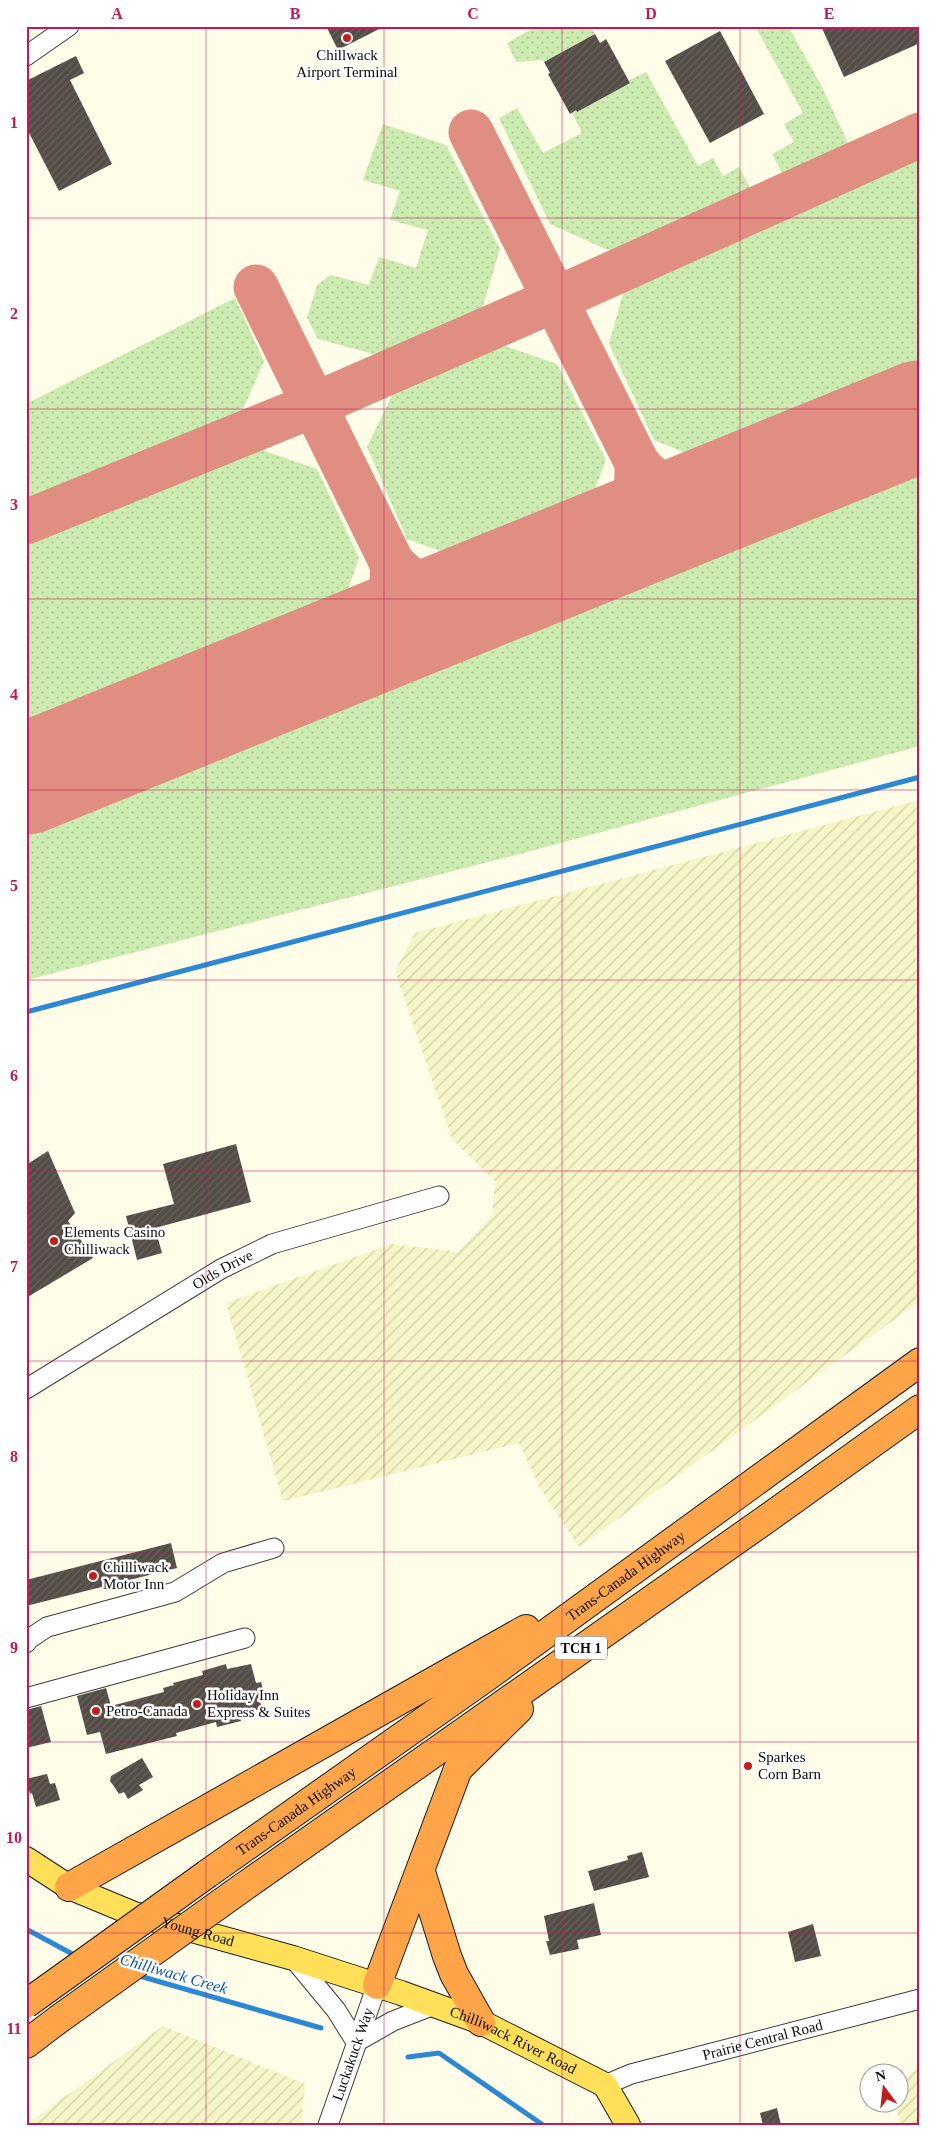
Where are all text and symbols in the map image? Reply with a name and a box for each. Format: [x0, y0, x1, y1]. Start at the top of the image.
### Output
text: A [111, 5, 123, 22]
text: B [290, 5, 301, 22]
text: C [467, 5, 479, 22]
text: D [645, 5, 657, 22]
text: E [824, 5, 834, 22]
marker: Chillwack Airport Terminal [341, 32, 353, 44]
place label: Chillwack Airport Terminal [296, 47, 398, 80]
text: 1 [10, 114, 18, 131]
text: 2 [10, 305, 18, 322]
text: 3 [10, 496, 18, 513]
text: 4 [10, 686, 18, 703]
text: 5 [10, 877, 18, 894]
text: 6 [10, 1067, 18, 1084]
place label: Elements Casino Chilliwack [64, 1224, 165, 1257]
marker: Elements Casino Chilliwack [48, 1235, 60, 1247]
street label: Olds Drive [189, 1247, 256, 1293]
text: 7 [10, 1258, 18, 1275]
text: 8 [10, 1448, 18, 1465]
street label: Trans-Canada Highway [563, 1527, 688, 1624]
place label: Chilliwack Motor Inn [103, 1559, 169, 1592]
marker: Chilliwack Motor Inn [87, 1570, 99, 1582]
road number: TCH 1 [555, 1636, 607, 1660]
text: 9 [10, 1639, 18, 1656]
place label: Holiday Inn Express & Suites [207, 1687, 310, 1720]
marker: Holiday Inn Express & Suites [191, 1698, 203, 1710]
place label: Petro-Canada [106, 1703, 188, 1719]
marker: Petro-Canada [90, 1705, 102, 1717]
place label: Sparkes Corn Barn [758, 1749, 821, 1782]
marker: Sparkes Corn Barn [742, 1760, 754, 1772]
street label: Trans-Canada Highway [233, 1763, 359, 1859]
text: 10 [6, 1829, 22, 1846]
street label: Young Road [160, 1914, 237, 1949]
water label: Chilliwack Creek [118, 1950, 230, 1997]
street label: Chilliwack River Road [448, 2003, 580, 2077]
street label: Luckakuck Way [329, 2005, 377, 2103]
street label: Prairie Central Road [701, 2017, 825, 2063]
text: 11 [6, 2020, 22, 2037]
north arrow [858, 2064, 908, 2114]
text: N [874, 2067, 888, 2084]

